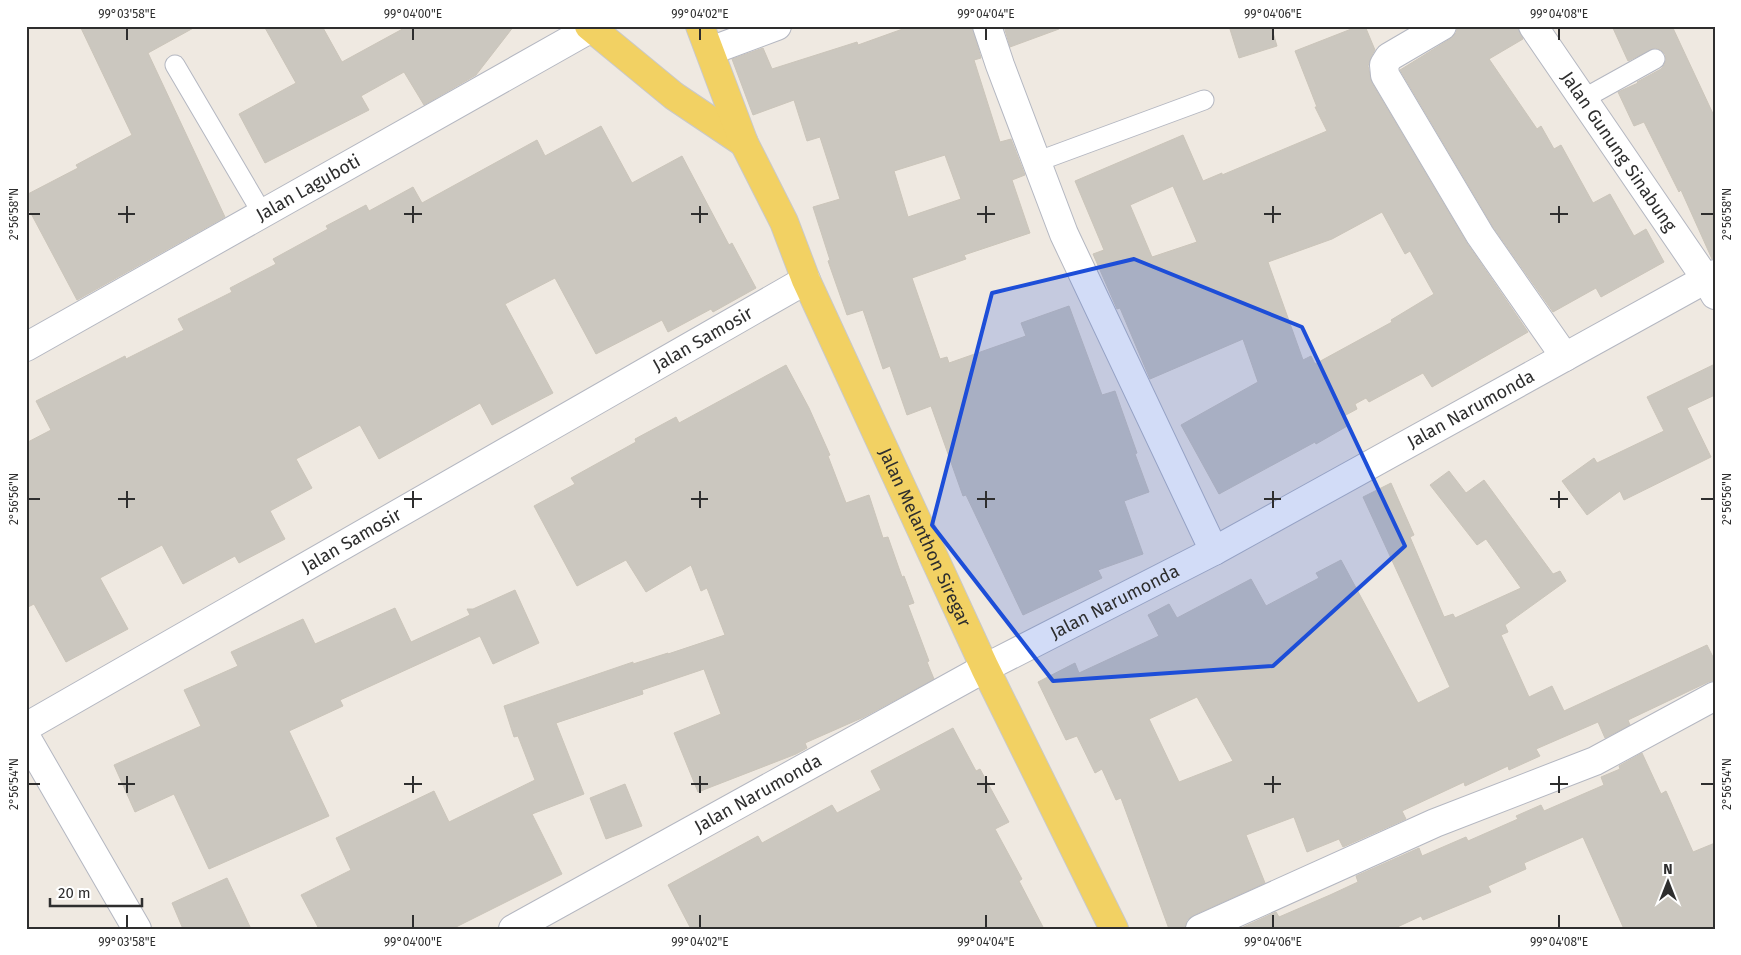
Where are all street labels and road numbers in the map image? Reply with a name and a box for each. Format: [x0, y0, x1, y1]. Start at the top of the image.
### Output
street label: Jalan Gunung Sinabung [1556, 67, 1682, 236]
street label: Jalan Laguboti [252, 150, 364, 226]
street label: Jalan Samosir [649, 302, 757, 376]
street label: Jalan Narumonda [1403, 365, 1538, 453]
street label: Jalan Melanthon Siregar [874, 444, 976, 630]
street label: Jalan Samosir [298, 503, 405, 578]
street label: Jalan Narumonda [1046, 560, 1183, 644]
street label: Jalan Narumonda [691, 750, 826, 838]

